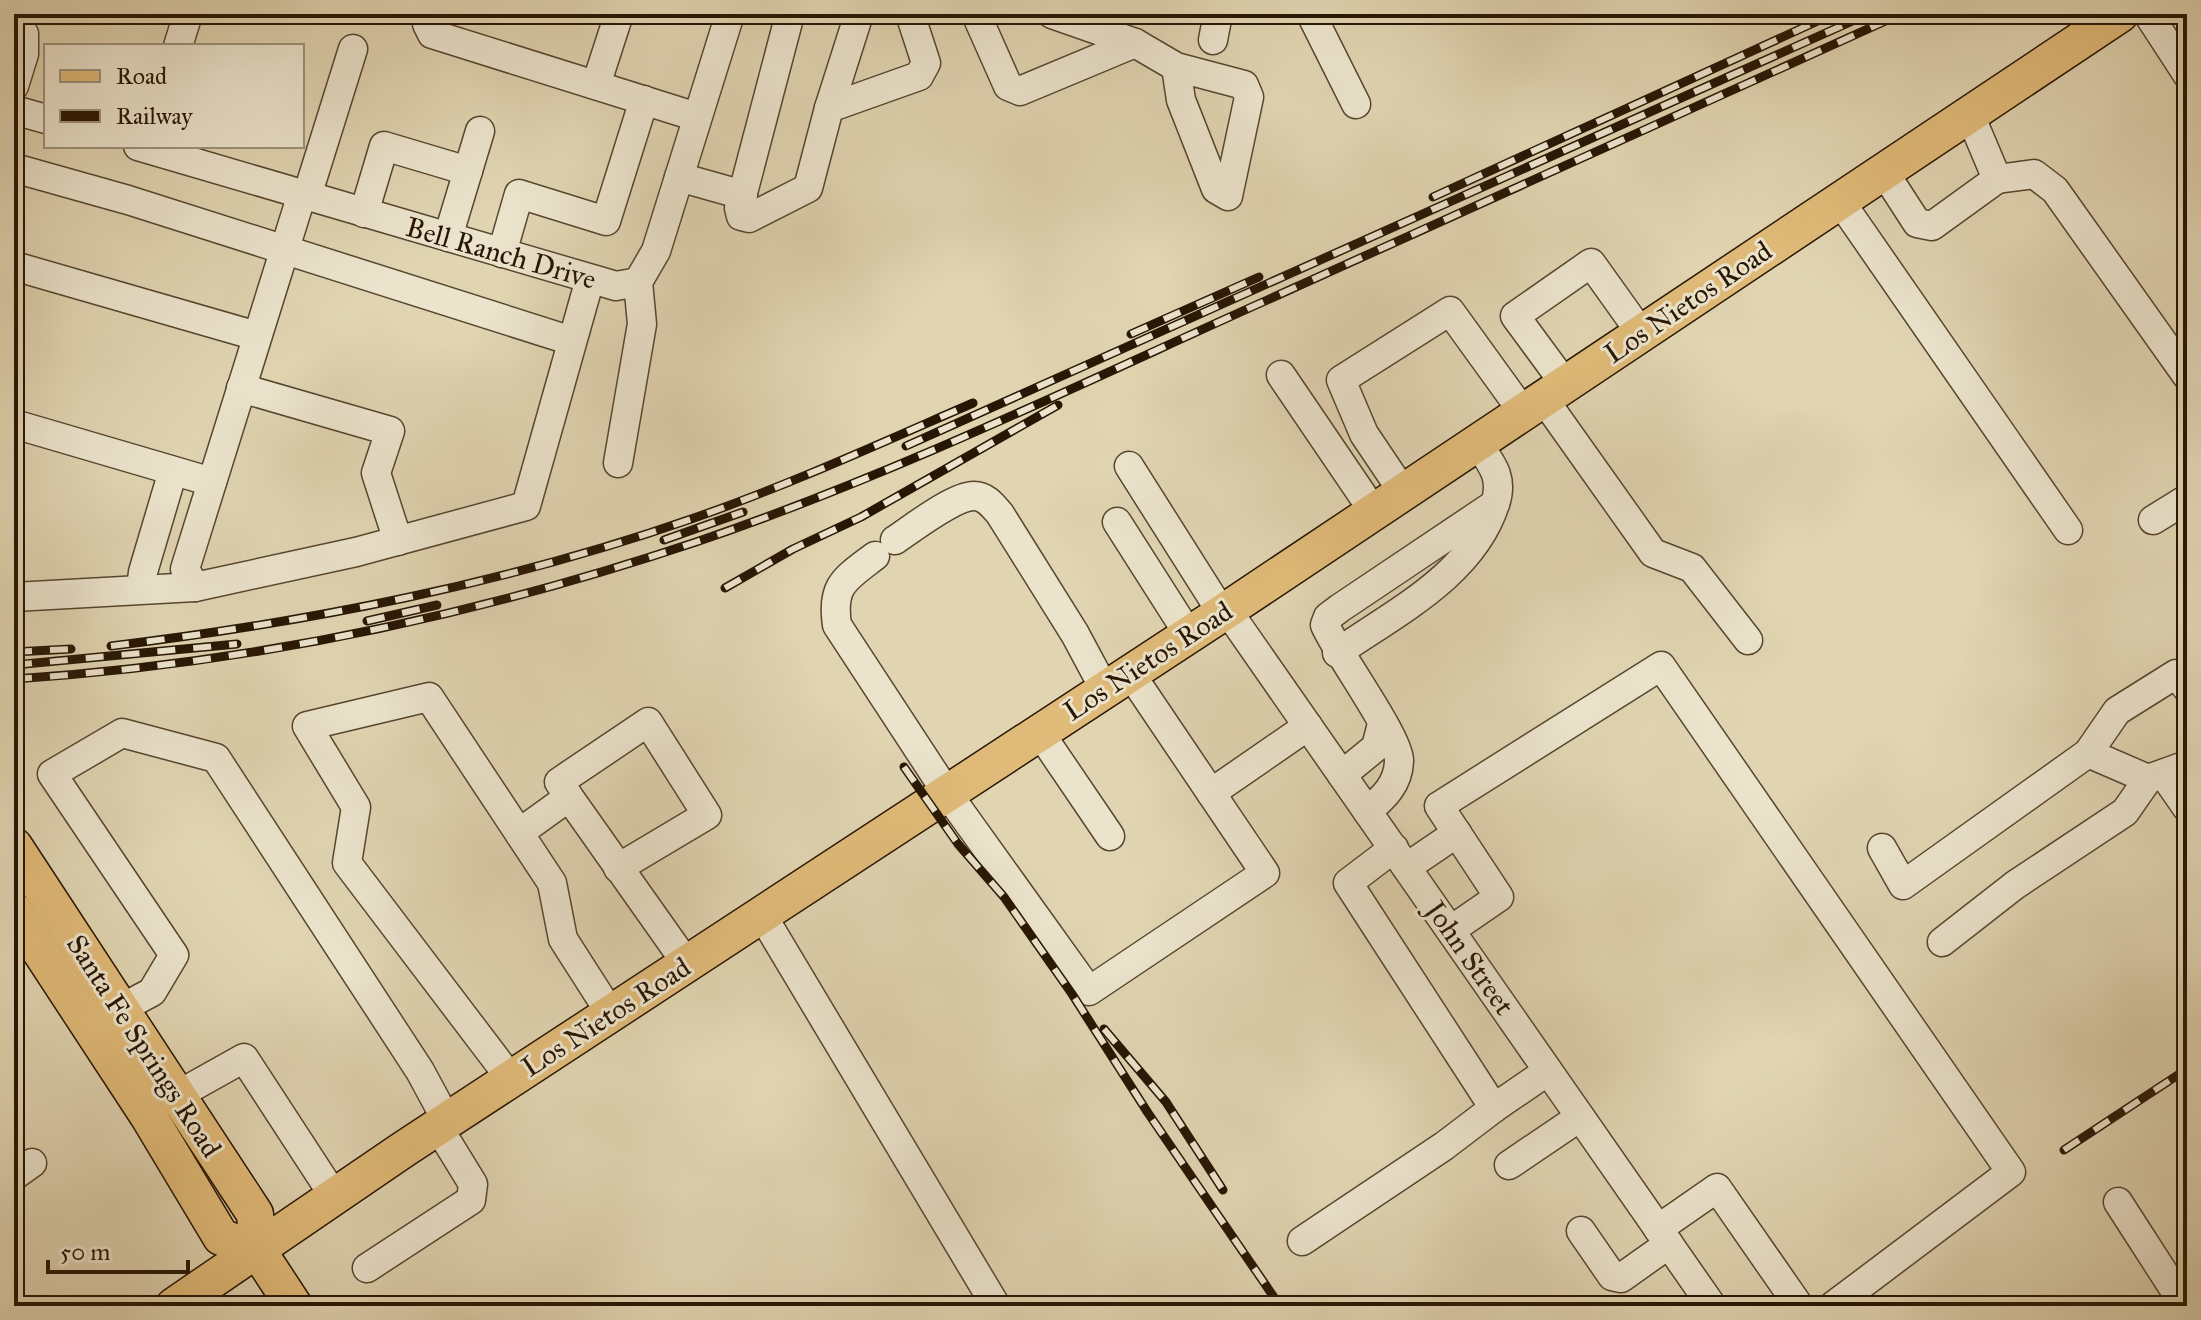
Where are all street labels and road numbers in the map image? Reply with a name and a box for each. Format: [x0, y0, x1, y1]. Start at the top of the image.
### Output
street label: Bell Ranch Drive [402, 209, 600, 297]
street label: Los Nietos Road [1598, 233, 1778, 371]
street label: Los Nietos Road [1057, 593, 1239, 729]
street label: John Street [1416, 892, 1522, 1022]
street label: Santa Fe Springs Road [59, 928, 229, 1164]
street label: Los Nietos Road [515, 949, 697, 1085]

